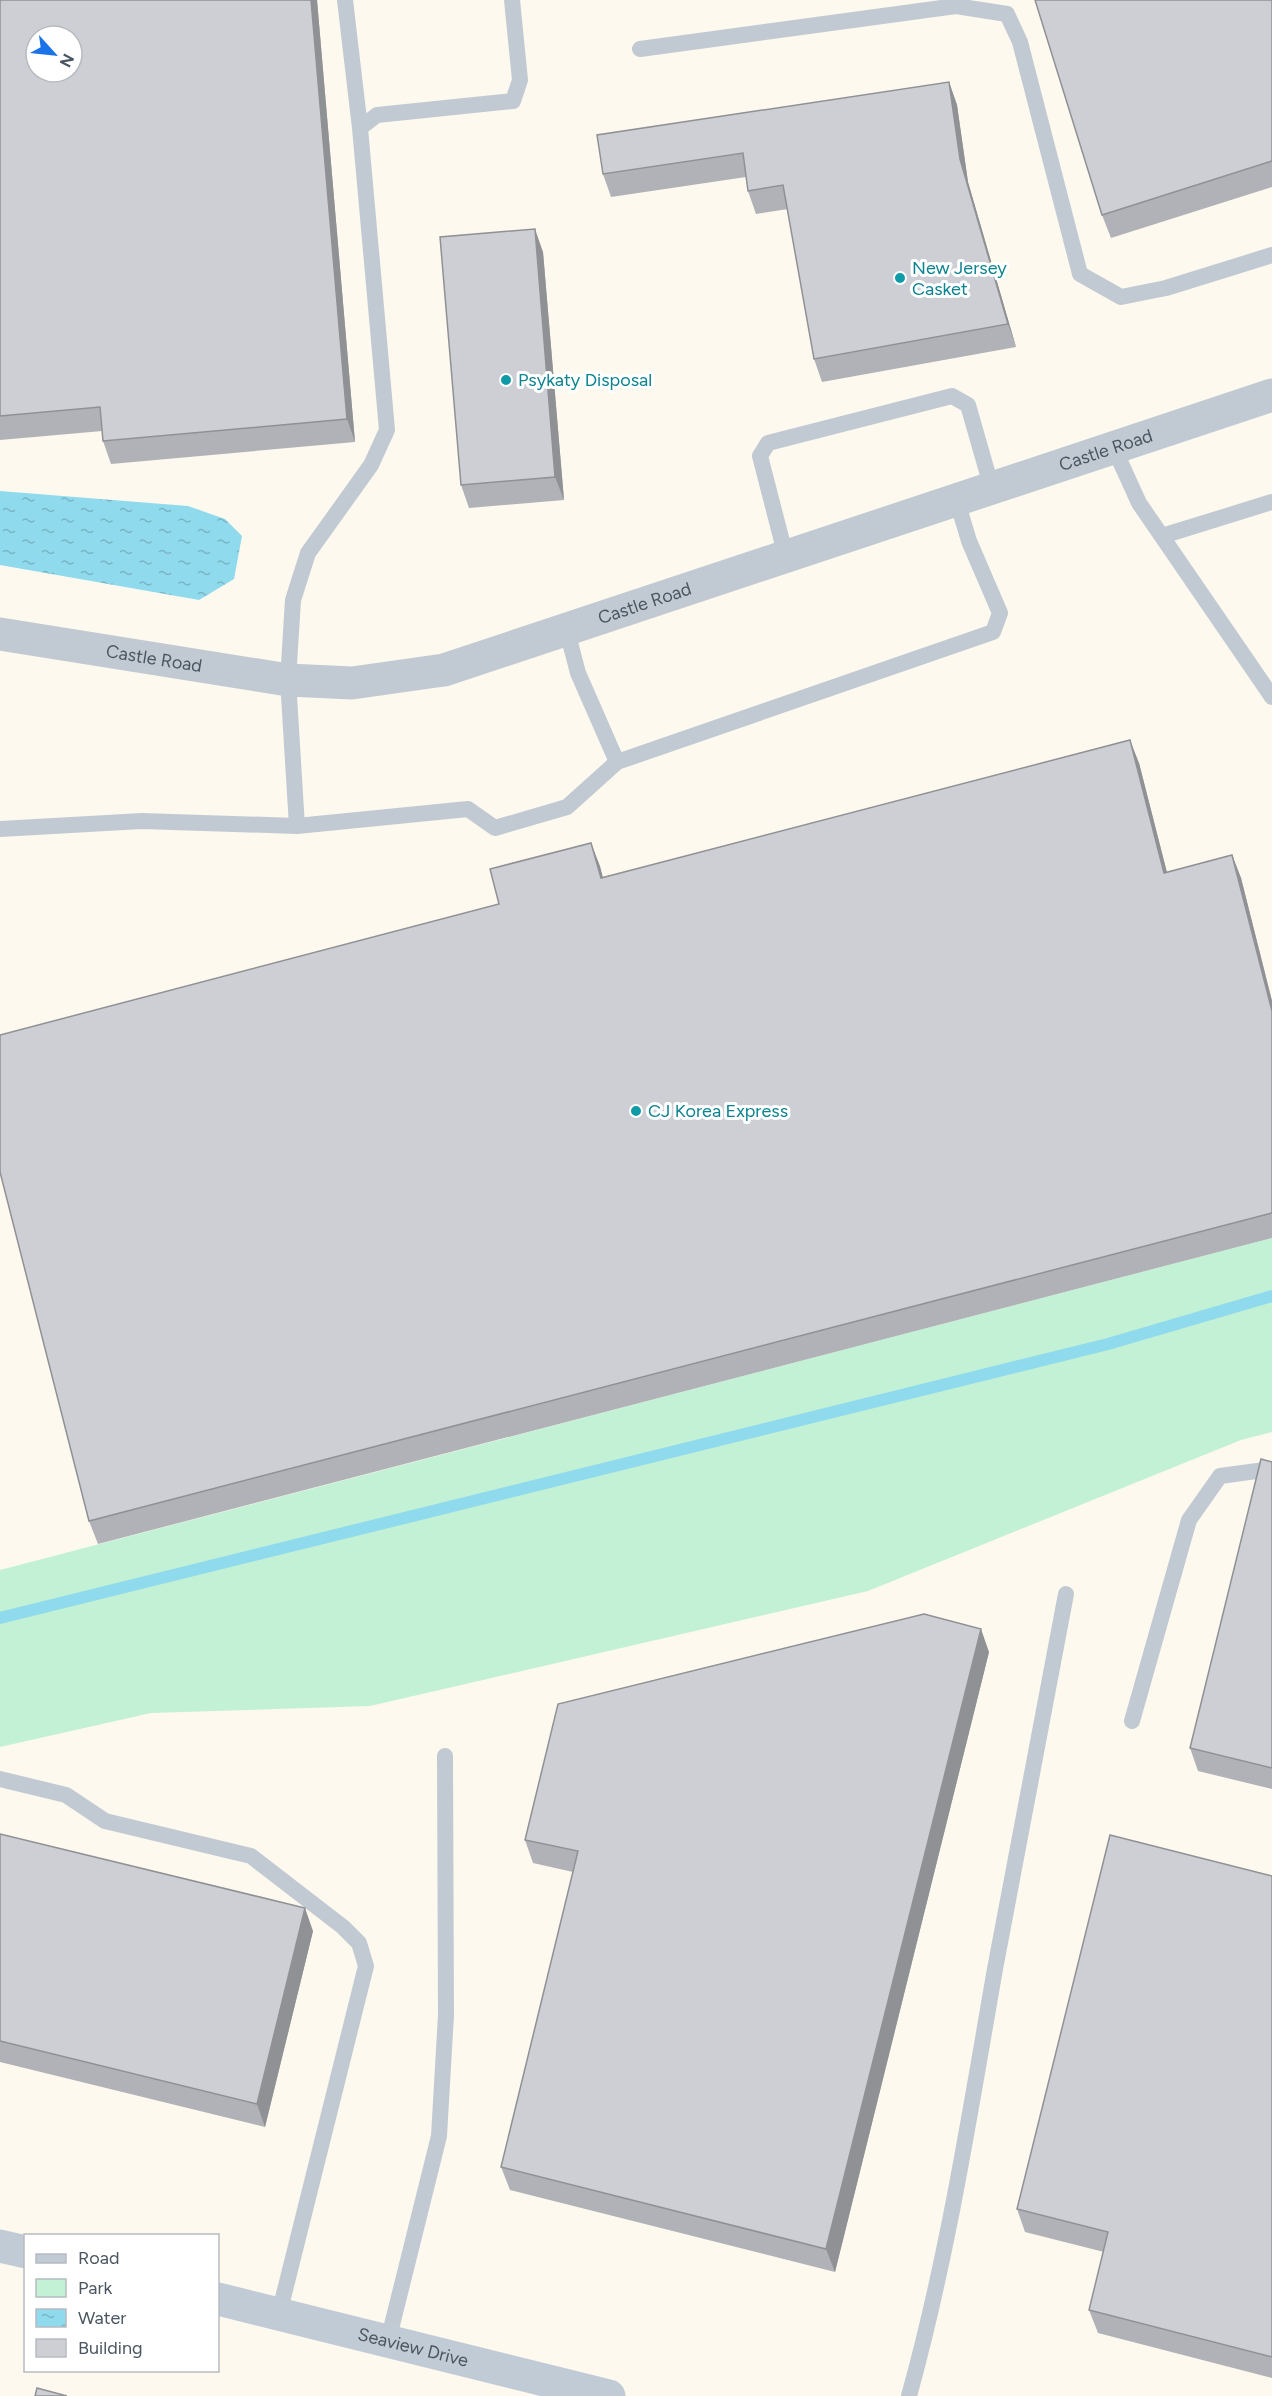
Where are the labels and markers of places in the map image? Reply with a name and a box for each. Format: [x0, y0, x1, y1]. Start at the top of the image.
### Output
place label: New Jersey Casket [912, 257, 1007, 300]
marker: New Jersey Casket [893, 271, 907, 285]
place label: Psykaty Disposal [518, 369, 652, 391]
marker: Psykaty Disposal [499, 373, 513, 387]
place label: CJ Korea Express [648, 1100, 788, 1122]
marker: CJ Korea Express [629, 1104, 643, 1118]

